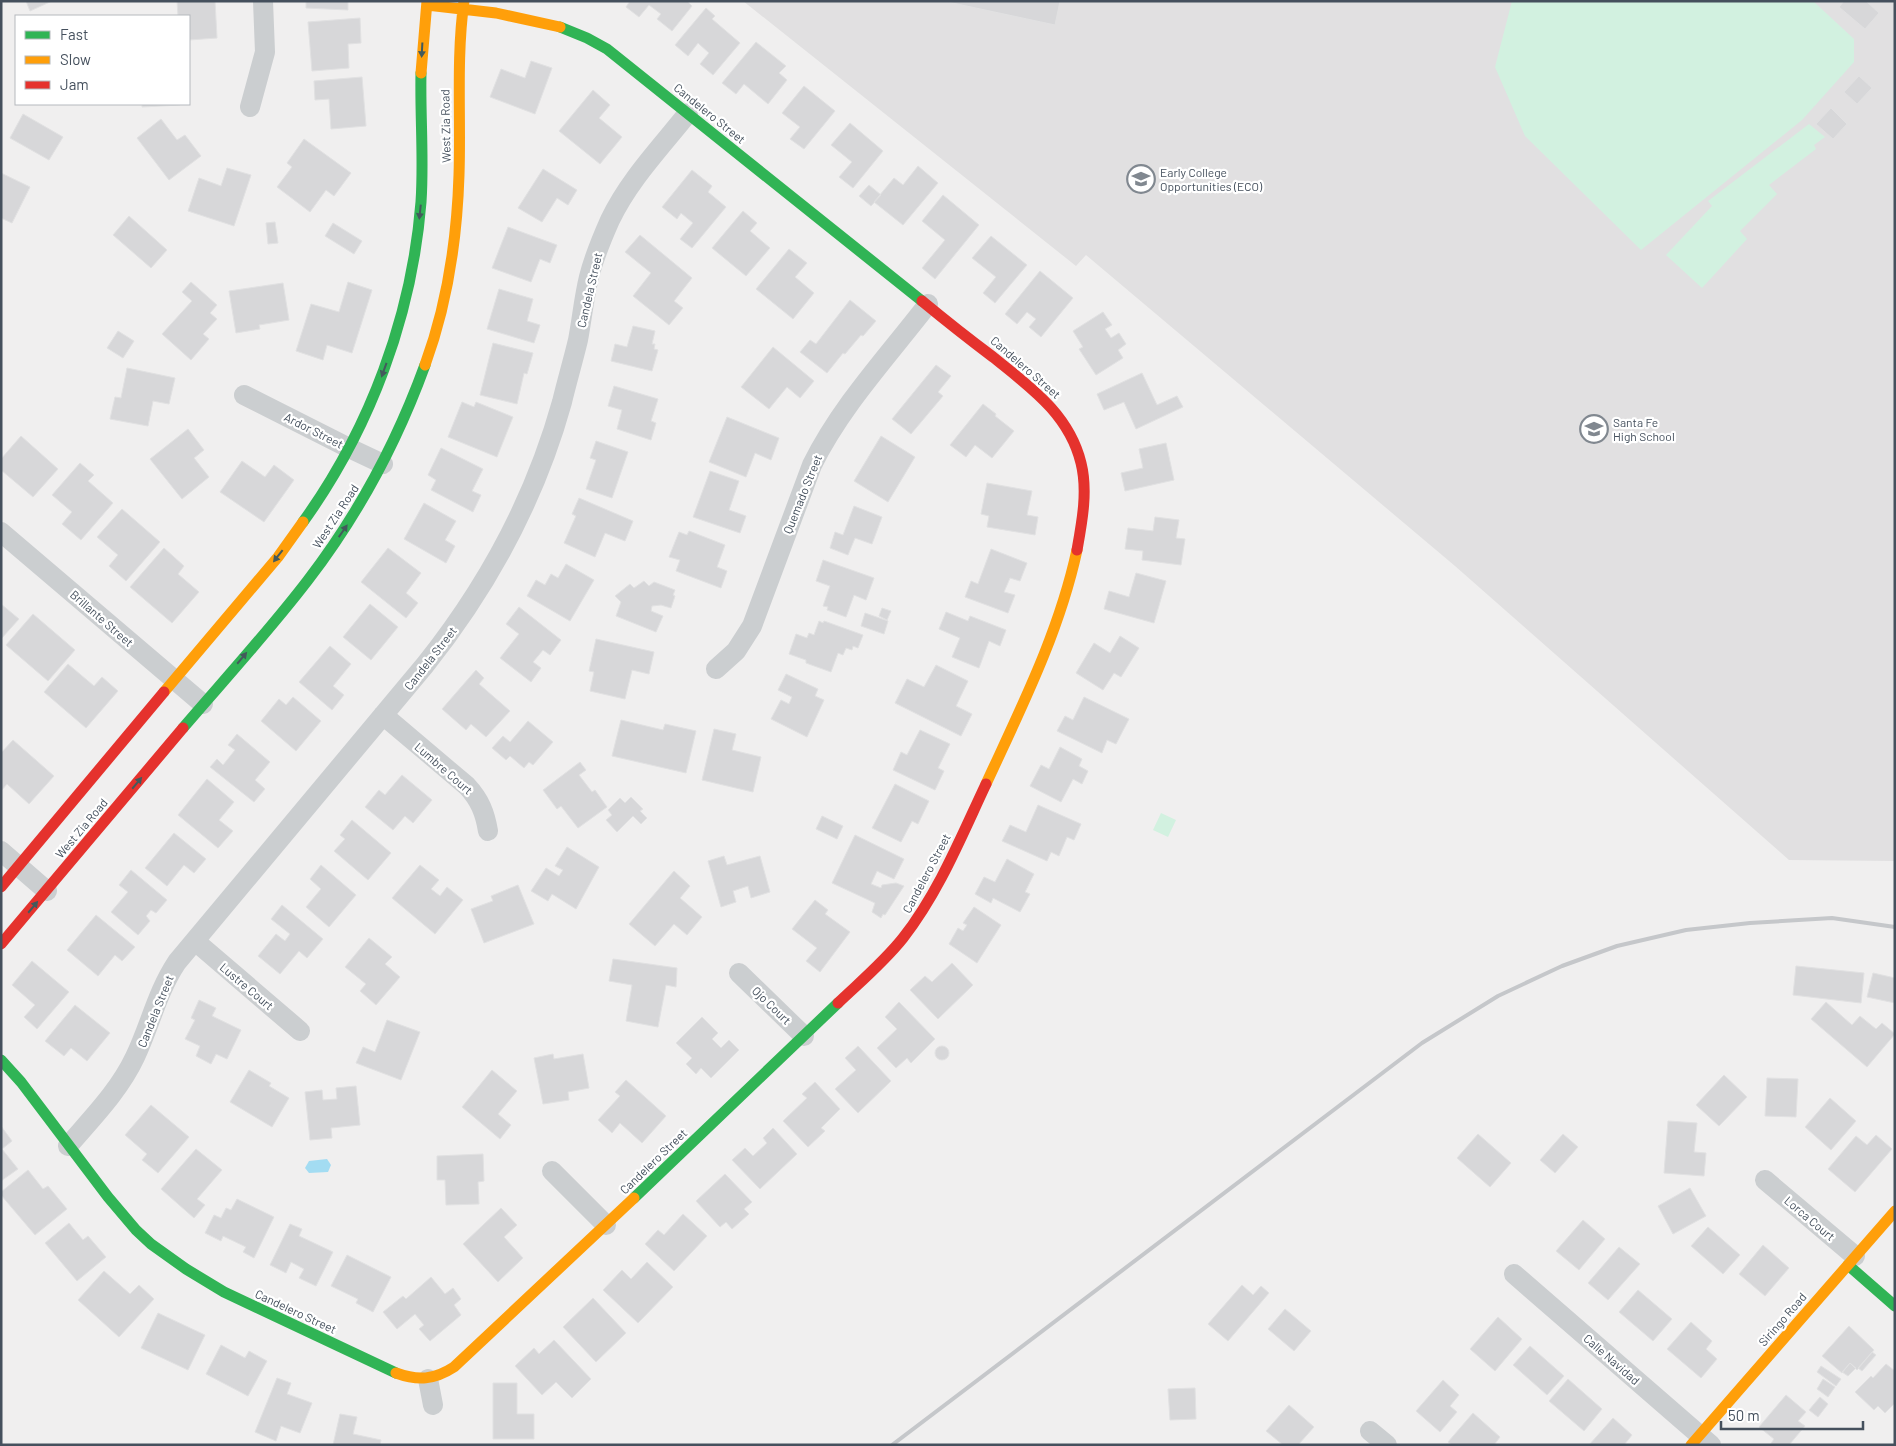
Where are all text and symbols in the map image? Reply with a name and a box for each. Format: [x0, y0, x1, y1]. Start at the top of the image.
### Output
legend [15, 15, 190, 105]
text: Fast [60, 25, 88, 43]
one-way arrow [418, 42, 426, 58]
text: Slow [60, 50, 91, 68]
text: Jam [60, 75, 89, 93]
street label: Candelero Street [671, 80, 749, 146]
street label: West Zia Road [437, 89, 453, 163]
school or university icon: Early College Opportunities (ECO) [1126, 164, 1156, 194]
place label: Early College Opportunities (ECO) [1160, 165, 1263, 193]
one-way arrow [415, 204, 423, 220]
street label: Candela Street [574, 251, 604, 329]
street label: Candelero Street [988, 333, 1064, 401]
one-way arrow [380, 363, 388, 378]
street label: Ardor Street [282, 409, 346, 451]
school or university icon: Santa Fe High School [1579, 414, 1609, 444]
place label: Santa Fe High School [1613, 415, 1675, 443]
street label: Quemado Street [780, 452, 824, 536]
street label: West Zia Road [309, 481, 361, 551]
one-way arrow [338, 524, 348, 538]
one-way arrow [273, 549, 284, 562]
street label: Brillante Street [68, 587, 136, 649]
street label: Candela Street [401, 623, 459, 693]
one-way arrow [236, 652, 247, 665]
street label: Lumbre Court [412, 739, 476, 797]
one-way arrow [132, 777, 143, 790]
street label: West Zia Road [52, 795, 110, 861]
street label: Candelero Street [899, 831, 953, 915]
one-way arrow [27, 901, 38, 914]
street label: Lustre Court [217, 960, 277, 1012]
street label: Candela Street [134, 973, 176, 1049]
street label: Ojo Court [750, 983, 794, 1027]
street label: Candelero Street [617, 1125, 689, 1197]
street label: Lorca Court [1782, 1193, 1838, 1243]
street label: Candelero Street [253, 1286, 339, 1336]
street label: Siringo Road [1755, 1290, 1809, 1348]
street label: Calle Navidad [1581, 1331, 1643, 1387]
scale bar [1721, 1398, 1864, 1430]
text: 50 m [1728, 1406, 1760, 1424]

